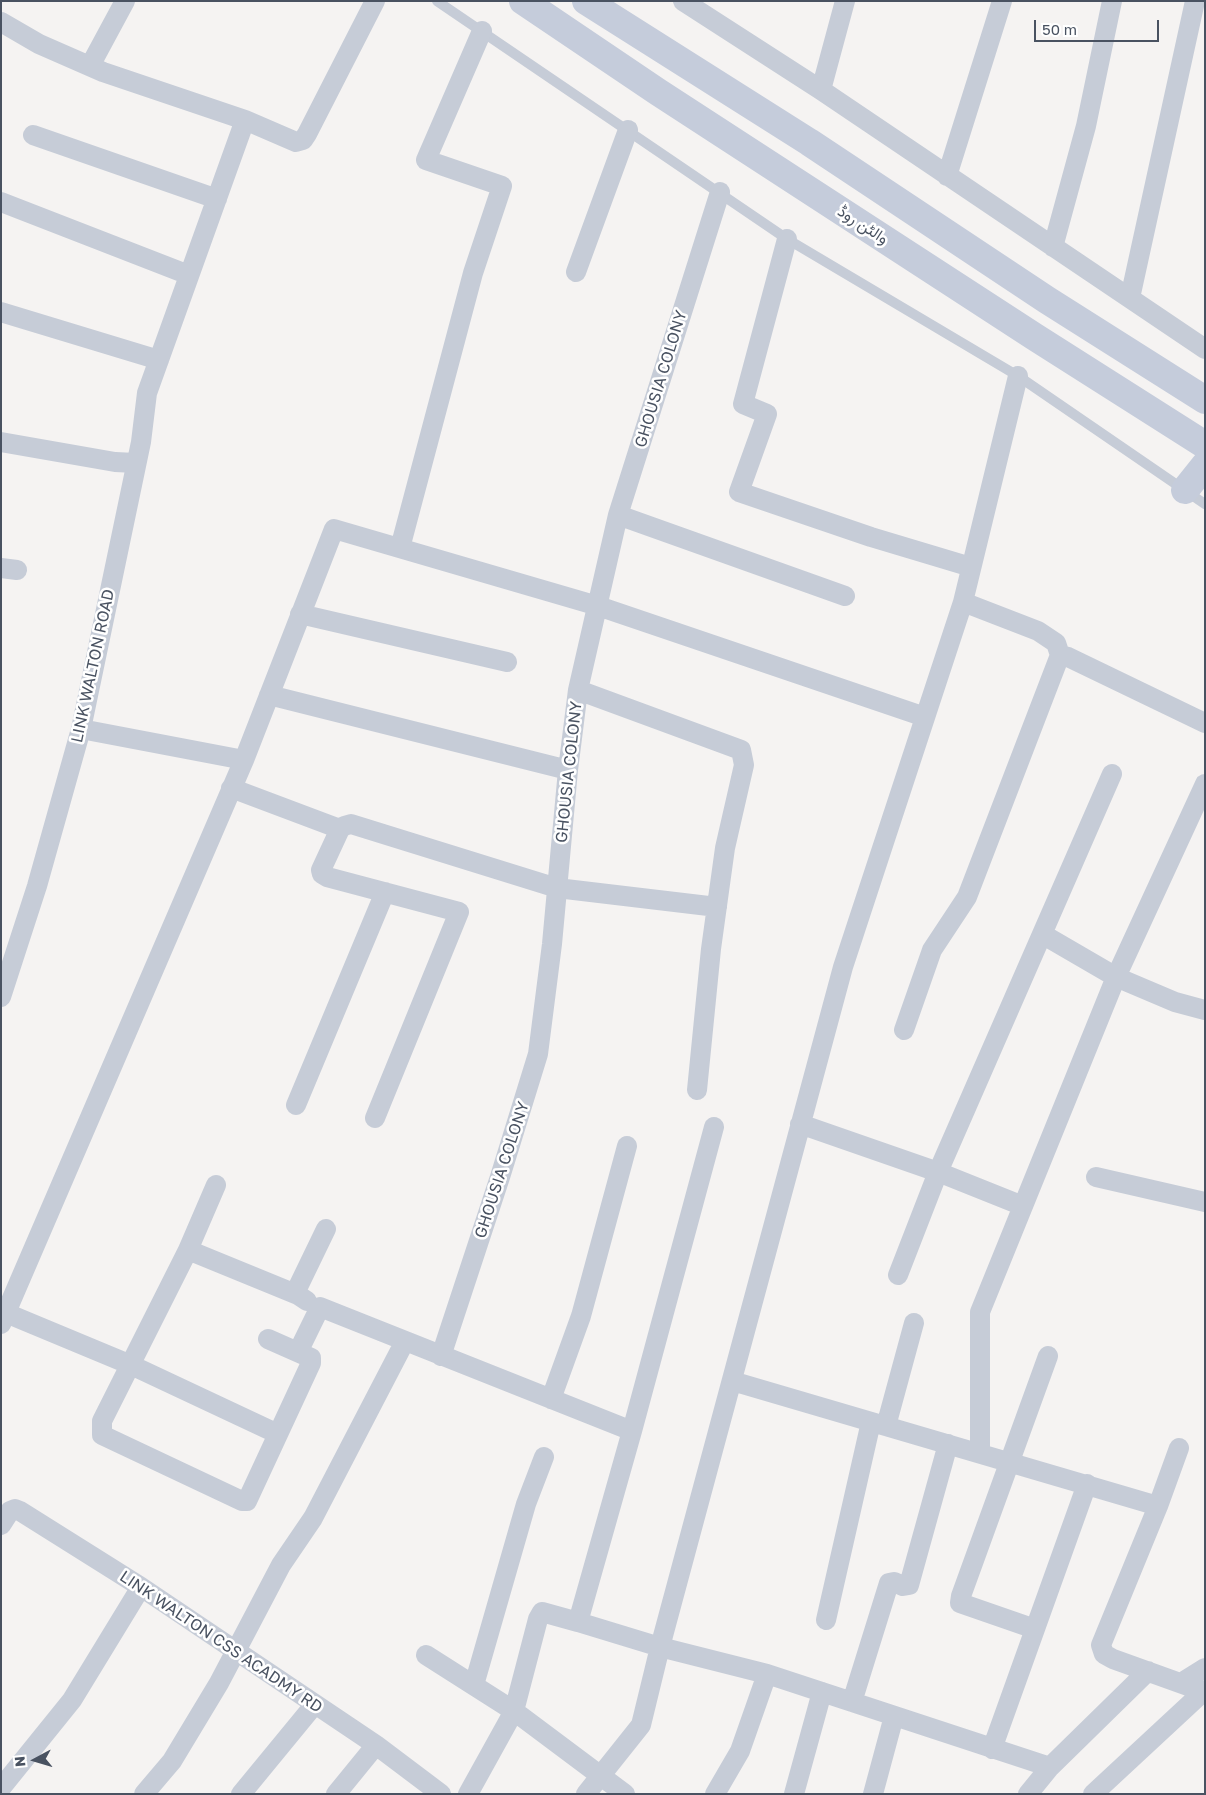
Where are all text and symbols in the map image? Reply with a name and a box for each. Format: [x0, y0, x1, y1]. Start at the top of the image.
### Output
scale bar [1036, 10, 1161, 42]
text: 50 m [1042, 20, 1077, 38]
street label: والٹن روڈ [834, 202, 892, 248]
street label: GHOUSIA COLONY [631, 308, 691, 450]
street label: LINK WALTON ROAD [67, 588, 119, 744]
street label: GHOUSIA COLONY [552, 700, 586, 844]
street label: GHOUSIA COLONY [471, 1099, 533, 1241]
street label: LINK WALTON CSS ACADMY RD [116, 1567, 326, 1717]
north arrow [10, 1735, 60, 1785]
text: N [11, 1755, 29, 1768]

